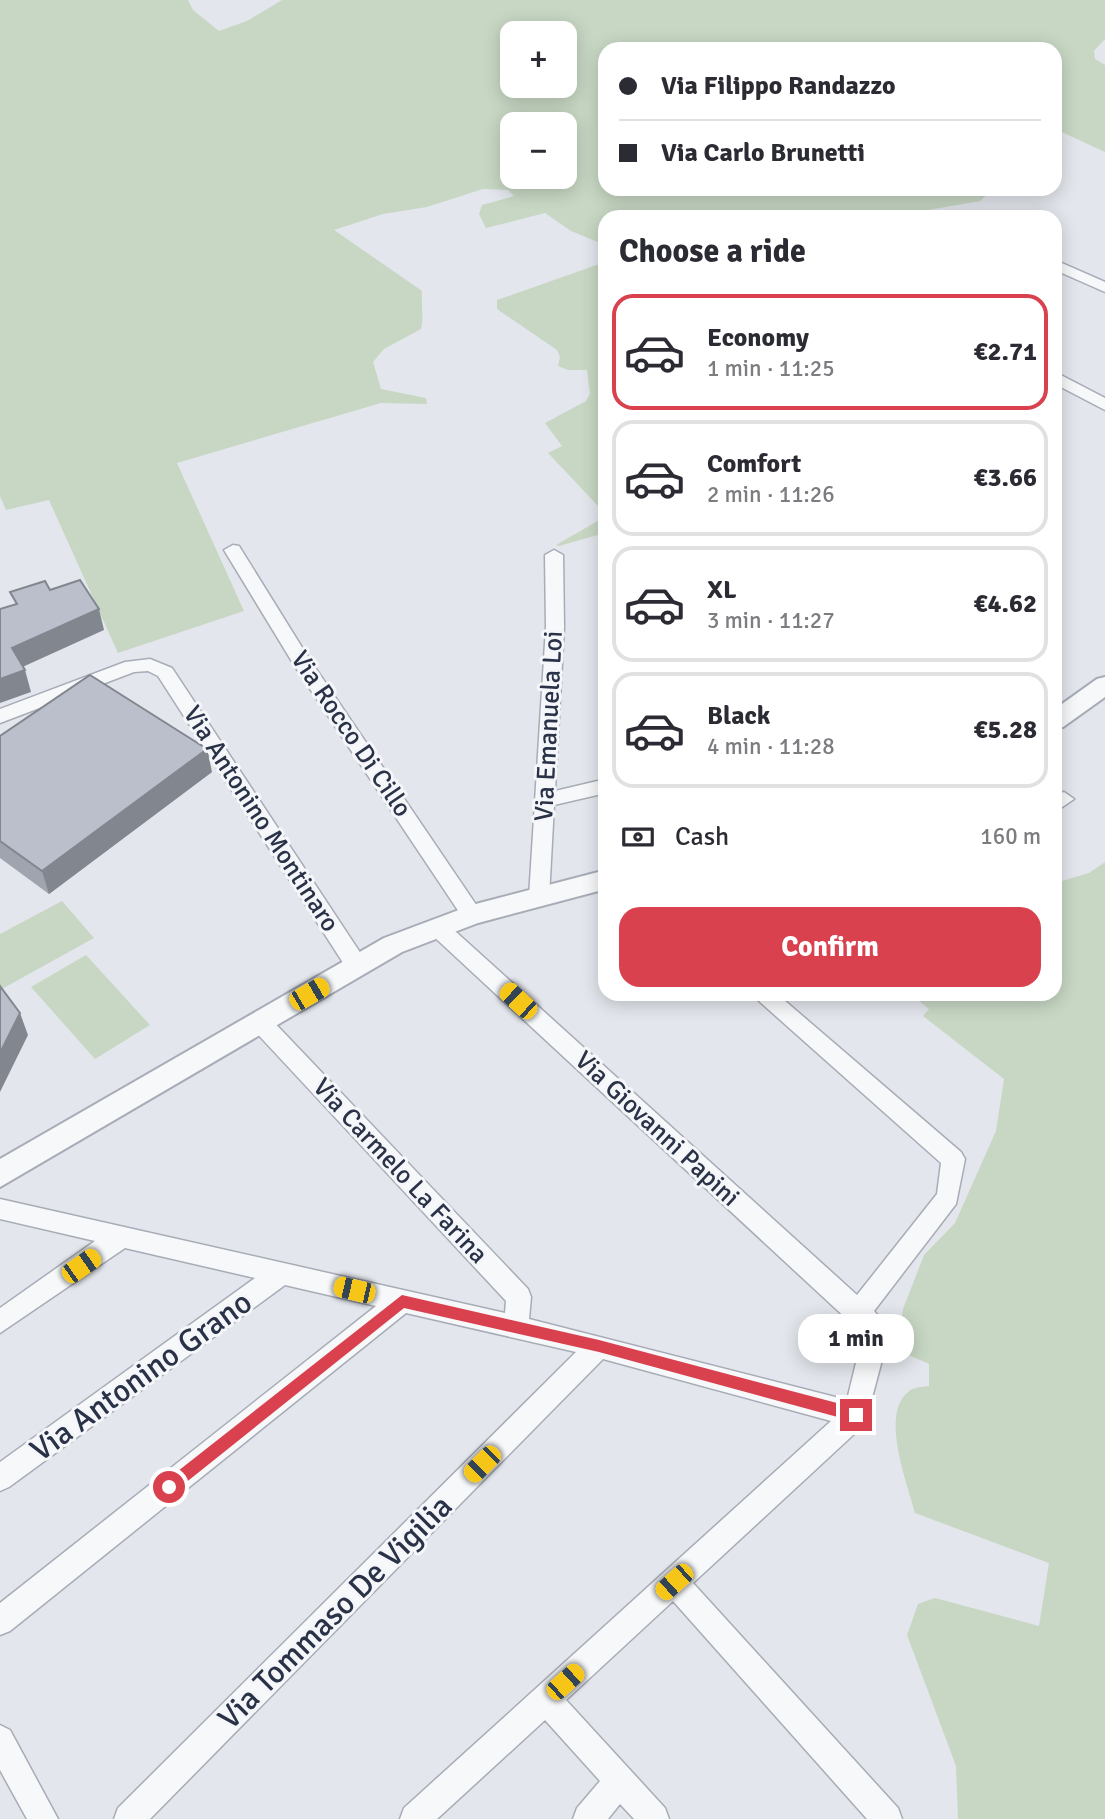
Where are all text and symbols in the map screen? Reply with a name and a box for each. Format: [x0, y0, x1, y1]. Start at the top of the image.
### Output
map controls [500, 21, 577, 189]
button: + [500, 21, 577, 98]
text: Via Filippo Randazzo [661, 70, 896, 102]
button: − [500, 112, 577, 189]
text: Via Carlo Brunetti [661, 137, 865, 169]
text: Choose a ride [619, 232, 806, 271]
icon: car [623, 321, 686, 384]
text: Economy [707, 322, 809, 354]
text: €2.71 [973, 336, 1037, 368]
text: 1 min · 11:25 [707, 354, 835, 383]
icon: car [623, 447, 686, 510]
text: Comfort [707, 448, 801, 480]
text: €3.66 [973, 462, 1037, 494]
text: 2 min · 11:26 [707, 480, 835, 509]
icon: car [623, 573, 686, 636]
text: XL [707, 574, 737, 606]
text: €4.62 [973, 588, 1037, 620]
text: 3 min · 11:27 [707, 606, 835, 635]
street label: Via Emanuela Loi [528, 630, 570, 822]
street label: Via Rocco Di Cillo [284, 645, 418, 823]
icon: car [623, 699, 686, 762]
street label: Via Antonino Montinaro [176, 700, 346, 938]
text: Black [707, 700, 770, 732]
text: €5.28 [973, 714, 1037, 746]
text: 4 min · 11:28 [707, 732, 835, 761]
icon: cash [619, 818, 657, 856]
text: Cash [675, 821, 729, 853]
text: 160 m [980, 822, 1041, 851]
button: Confirm [619, 907, 1041, 987]
car [286, 974, 333, 1014]
car [496, 979, 541, 1023]
street label: Via Giovanni Papini [568, 1045, 746, 1213]
street label: Via Carmelo La Farina [306, 1072, 494, 1270]
car [58, 1245, 105, 1287]
car [332, 1275, 377, 1305]
street label: Via Antonino Grano [23, 1282, 259, 1470]
callout: 1 min [798, 1314, 914, 1362]
text: 1 min [828, 1324, 884, 1353]
route end [840, 1399, 872, 1431]
car [460, 1442, 505, 1486]
route start [153, 1471, 185, 1503]
street label: Via Tommaso De Vigilia [210, 1487, 460, 1737]
car [652, 1560, 697, 1604]
car [543, 1660, 588, 1704]

